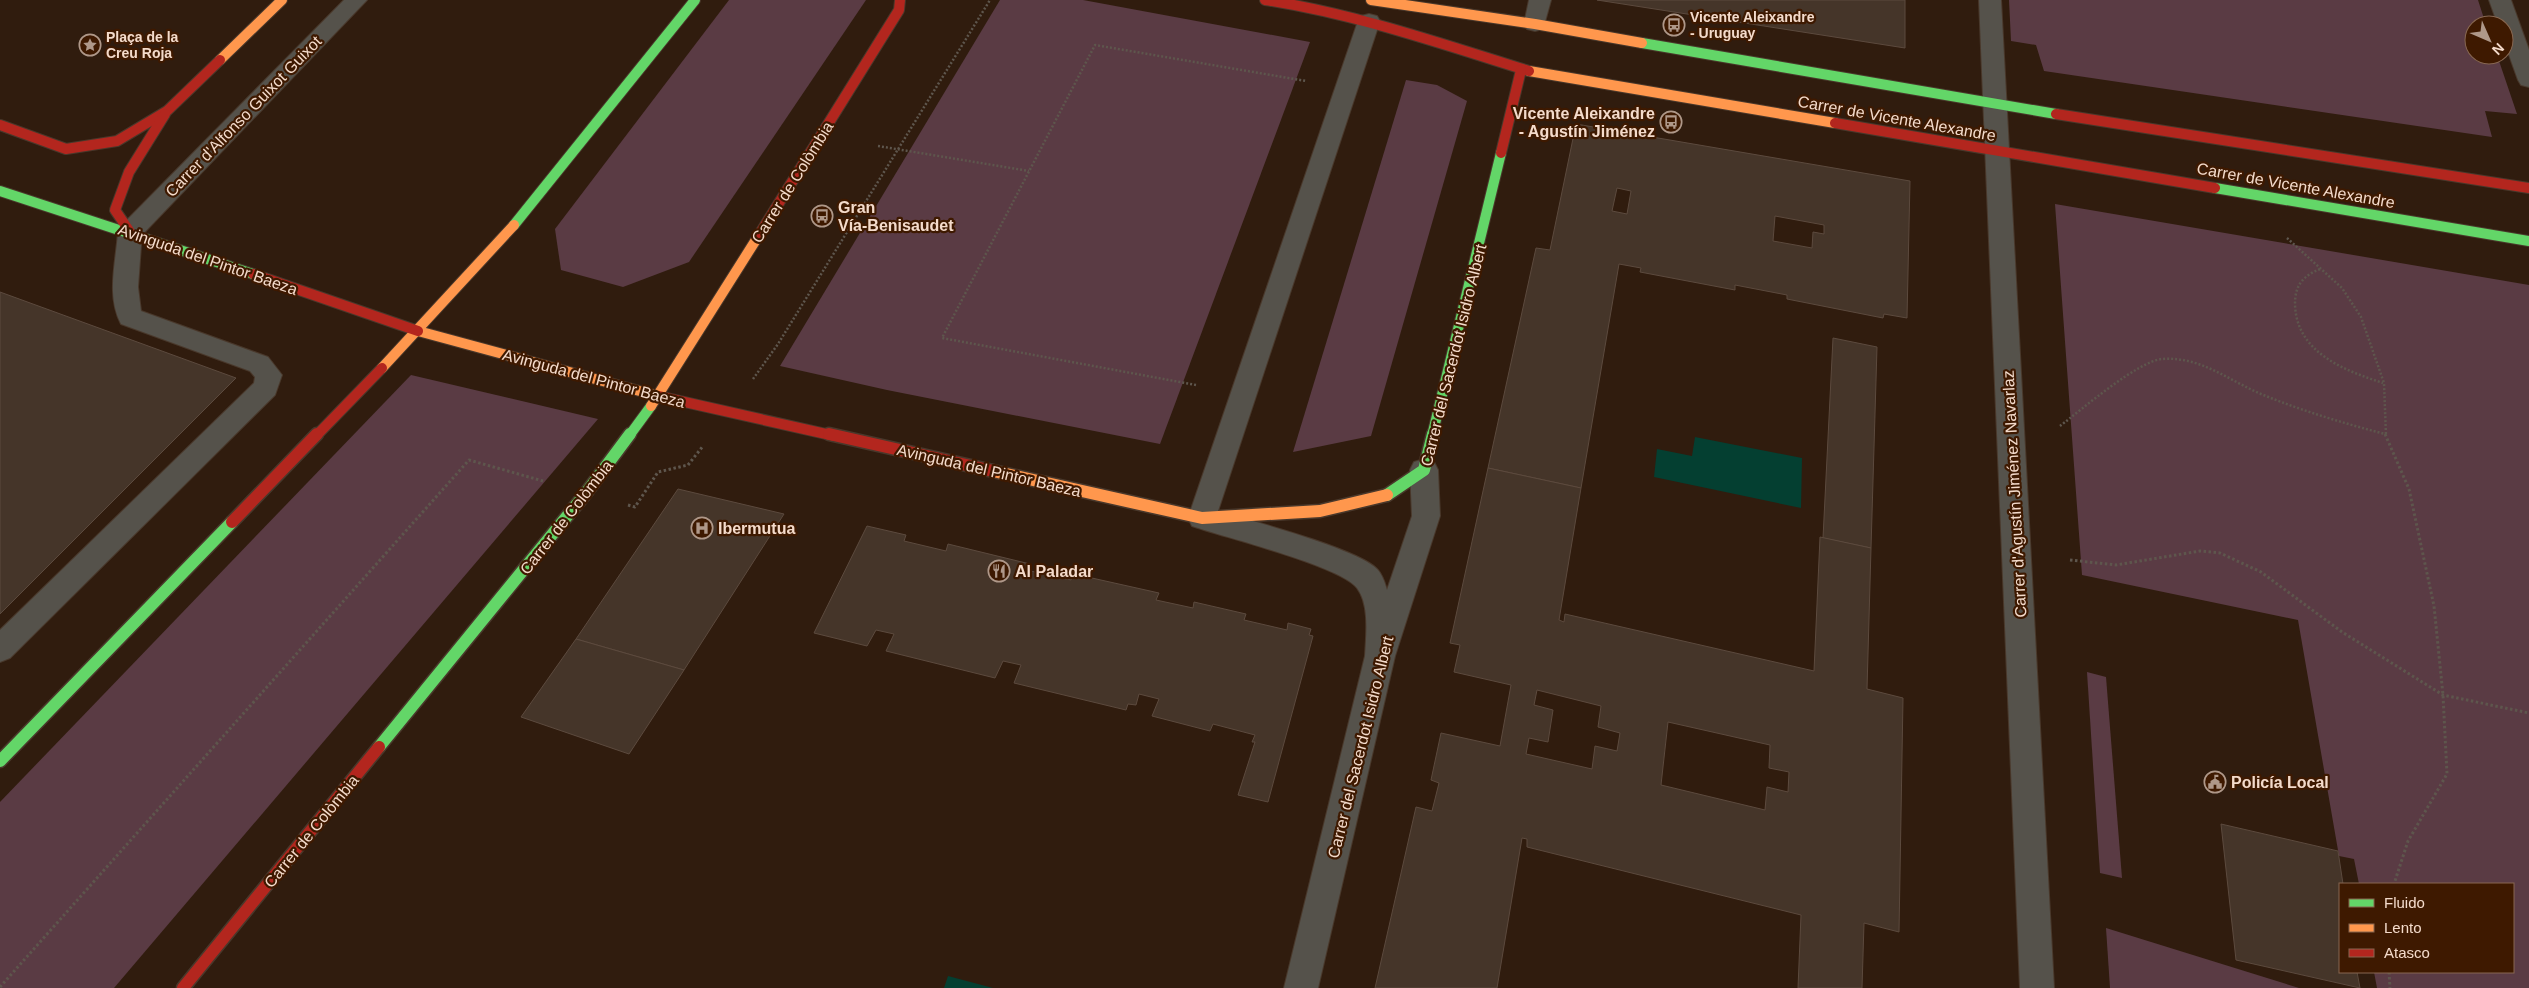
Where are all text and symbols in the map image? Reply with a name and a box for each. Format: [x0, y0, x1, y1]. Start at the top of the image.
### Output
place label: Vicente Aleixandre - Uruguay [1690, 9, 1815, 41]
bus stop icon: Vicente Aleixandre - Uruguay [1662, 13, 1686, 37]
north arrow [2464, 15, 2514, 65]
place label: Plaça de la Creu Roja [106, 29, 179, 61]
street label: Carrer d'Alfonso Guixot Guixot [162, 32, 325, 200]
place icon: Plaça de la Creu Roja [78, 33, 102, 57]
text: N [2489, 40, 2507, 58]
street label: Carrer de Vicente Alexandre [1797, 93, 1997, 144]
place label: Vicente Aleixandre - Agustín Jiménez [1513, 105, 1655, 140]
bus stop icon: Vicente Aleixandre - Agustín Jiménez [1659, 110, 1683, 134]
street label: Carrer de Colòmbia [748, 118, 837, 246]
street label: Carrer de Vicente Alexandre [2196, 160, 2396, 211]
place label: Gran Vía-Benisaudet [838, 199, 954, 234]
bus stop icon: Gran Vía-Benisaudet [810, 204, 834, 228]
street label: Avinguda del Pintor Baeza [116, 221, 300, 298]
street label: Carrer del Sacerdot Isidro Albert [1418, 242, 1490, 468]
street label: Avinguda del Pintor Baeza [501, 346, 687, 411]
street label: Carrer d'Agustín Jiménez Navarlaz [2000, 370, 2029, 618]
street label: Avinguda del Pintor Baeza [895, 441, 1083, 500]
street label: Carrer de Colòmbia [517, 457, 616, 578]
hospital icon: Ibermutua [690, 516, 714, 540]
place label: Ibermutua [718, 520, 795, 537]
restaurant icon: Al Paladar [987, 559, 1011, 583]
place label: Al Paladar [1015, 563, 1093, 580]
street label: Carrer del Sacerdot Isidro Albert [1325, 634, 1397, 860]
public building icon: Policía Local [2203, 770, 2227, 794]
street label: Carrer de Colòmbia [261, 772, 362, 891]
place label: Policía Local [2231, 774, 2329, 791]
legend [2339, 883, 2514, 973]
text: Fluido [2384, 894, 2425, 911]
text: Lento [2384, 919, 2422, 936]
text: Atasco [2384, 944, 2430, 961]

